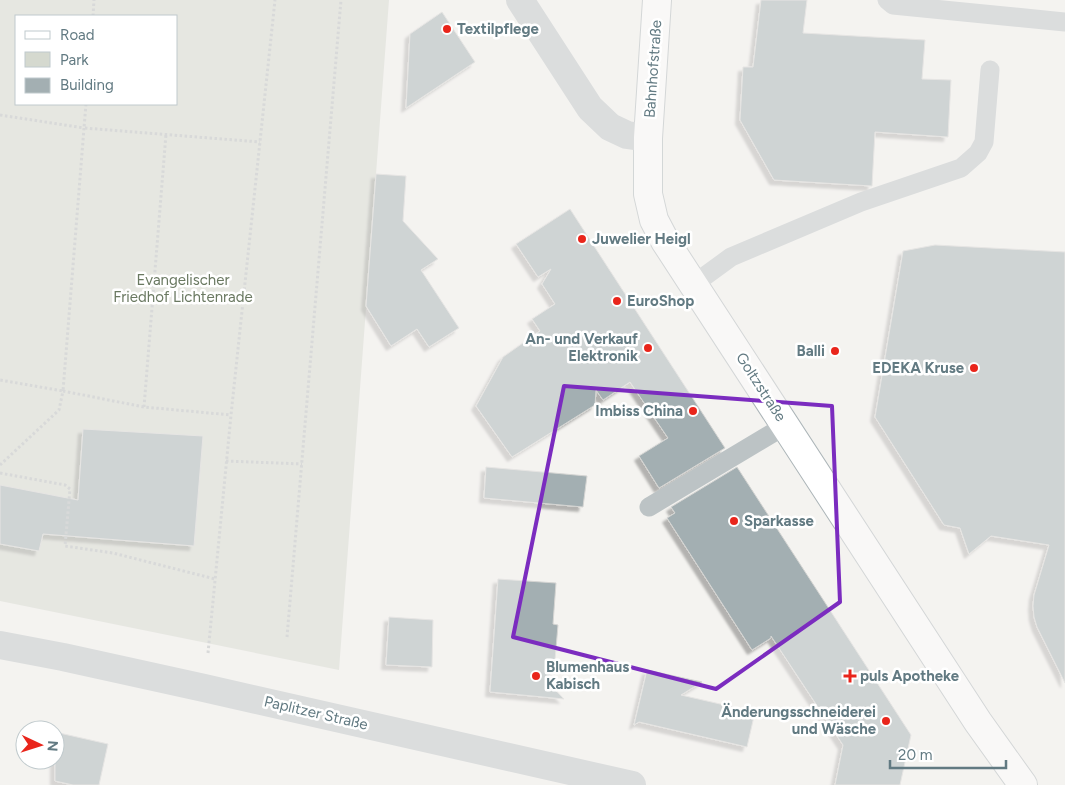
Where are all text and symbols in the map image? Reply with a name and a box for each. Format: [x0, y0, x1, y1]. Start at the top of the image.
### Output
legend [15, 15, 178, 105]
street label: Bahnhofstraße [641, 19, 665, 119]
place label: Textilpflege [457, 20, 539, 38]
marker: Textilpflege [441, 23, 453, 35]
text: Road [60, 26, 95, 44]
text: Park [60, 51, 89, 69]
text: Building [60, 76, 114, 94]
place label: Juwelier Heigl [592, 230, 691, 248]
marker: Juwelier Heigl [576, 233, 588, 245]
park label: Evangelischer Friedhof Lichtenrade [113, 271, 253, 306]
place label: EuroShop [627, 292, 694, 310]
marker: EuroShop [611, 295, 623, 307]
place label: An- und Verkauf Elektronik [525, 330, 638, 365]
marker: An- und Verkauf Elektronik [642, 342, 654, 354]
place label: Balli [797, 342, 825, 360]
marker: Balli [829, 345, 841, 357]
street label: Goltzstraße [732, 349, 790, 425]
place label: EDEKA Kruse [872, 359, 965, 377]
marker: EDEKA Kruse [968, 362, 980, 374]
place label: Imbiss China [595, 402, 683, 420]
marker: Imbiss China [687, 405, 699, 417]
place label: Sparkasse [744, 512, 814, 530]
marker: Sparkasse [728, 515, 740, 527]
place label: Blumenhaus Kabisch [546, 658, 629, 693]
place label: puls Apotheke [860, 667, 960, 685]
marker: Blumenhaus Kabisch [530, 670, 542, 682]
marker: puls Apotheke [844, 670, 856, 682]
street label: Paplitzer Straße [262, 692, 370, 734]
place label: Änderungsschneiderei und Wäsche [721, 702, 877, 738]
marker: Änderungsschneiderei und Wäsche [880, 715, 892, 727]
north arrow [15, 720, 65, 770]
scale bar [890, 738, 1006, 770]
text: N [44, 740, 61, 752]
text: 20 m [898, 746, 932, 764]

